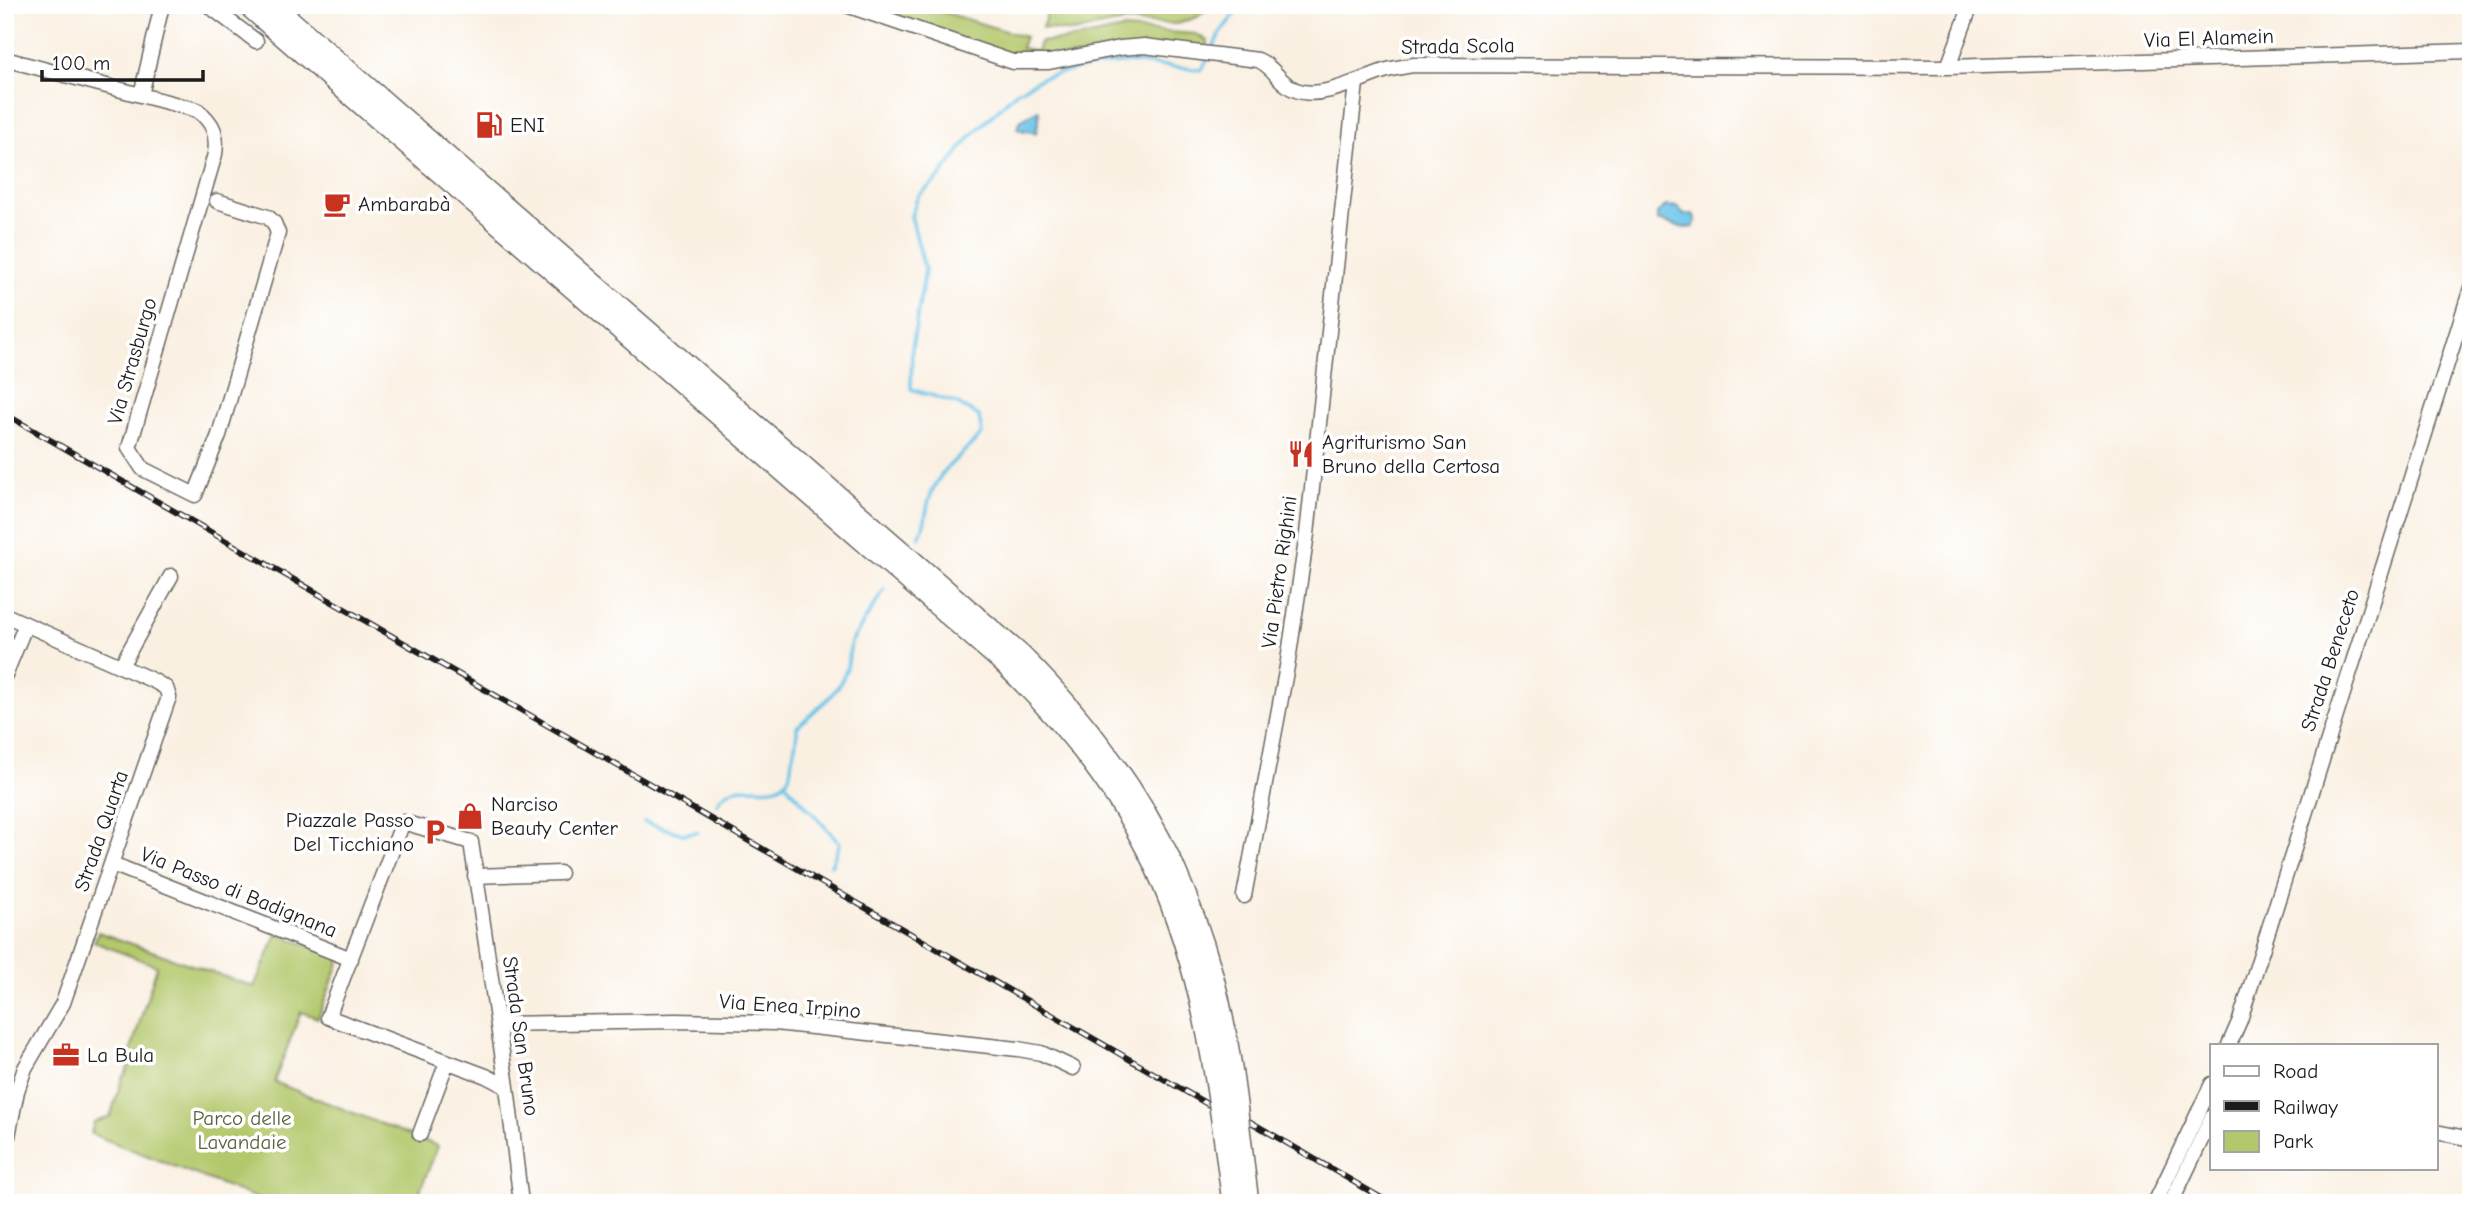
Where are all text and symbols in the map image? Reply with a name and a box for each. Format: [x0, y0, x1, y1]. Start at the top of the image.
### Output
street label: Via El Alamein [2144, 24, 2274, 52]
street label: Strada Scola [1401, 33, 1515, 59]
scale bar [42, 38, 203, 82]
text: 100 m [52, 51, 110, 75]
fuel station icon: ENI [474, 110, 504, 140]
place label: ENI [510, 113, 545, 137]
cafe icon: Ambarabà [322, 189, 352, 219]
place label: Ambarabà [358, 192, 450, 216]
street label: Via Strasburgo [102, 295, 162, 427]
place label: Agriturismo San Bruno della Certosa [1322, 430, 1500, 478]
restaurant icon: Agriturismo San Bruno della Certosa [1286, 439, 1316, 469]
street label: Via Pietro Righini [1256, 494, 1302, 650]
street label: Strada Beneceto [2296, 586, 2364, 734]
street label: Strada Quarta [69, 767, 133, 895]
place label: Narciso Beauty Center [491, 792, 618, 840]
shop icon: Narciso Beauty Center [455, 801, 485, 831]
place label: Piazzale Passo Del Ticchiano [286, 808, 414, 856]
parking icon: Piazzale Passo Del Ticchiano [420, 817, 450, 847]
street label: Via Passo di Badignana [137, 842, 341, 942]
street label: Strada San Bruno [498, 955, 544, 1117]
street label: Via Enea Irpino [718, 989, 862, 1023]
office icon: La Bula [51, 1040, 81, 1070]
place label: La Bula [87, 1043, 154, 1067]
legend [2210, 1044, 2438, 1170]
text: Road [2273, 1059, 2318, 1083]
text: Railway [2273, 1095, 2338, 1119]
park label: Parco delle Lavandaie [192, 1106, 292, 1154]
text: Park [2273, 1129, 2313, 1153]

